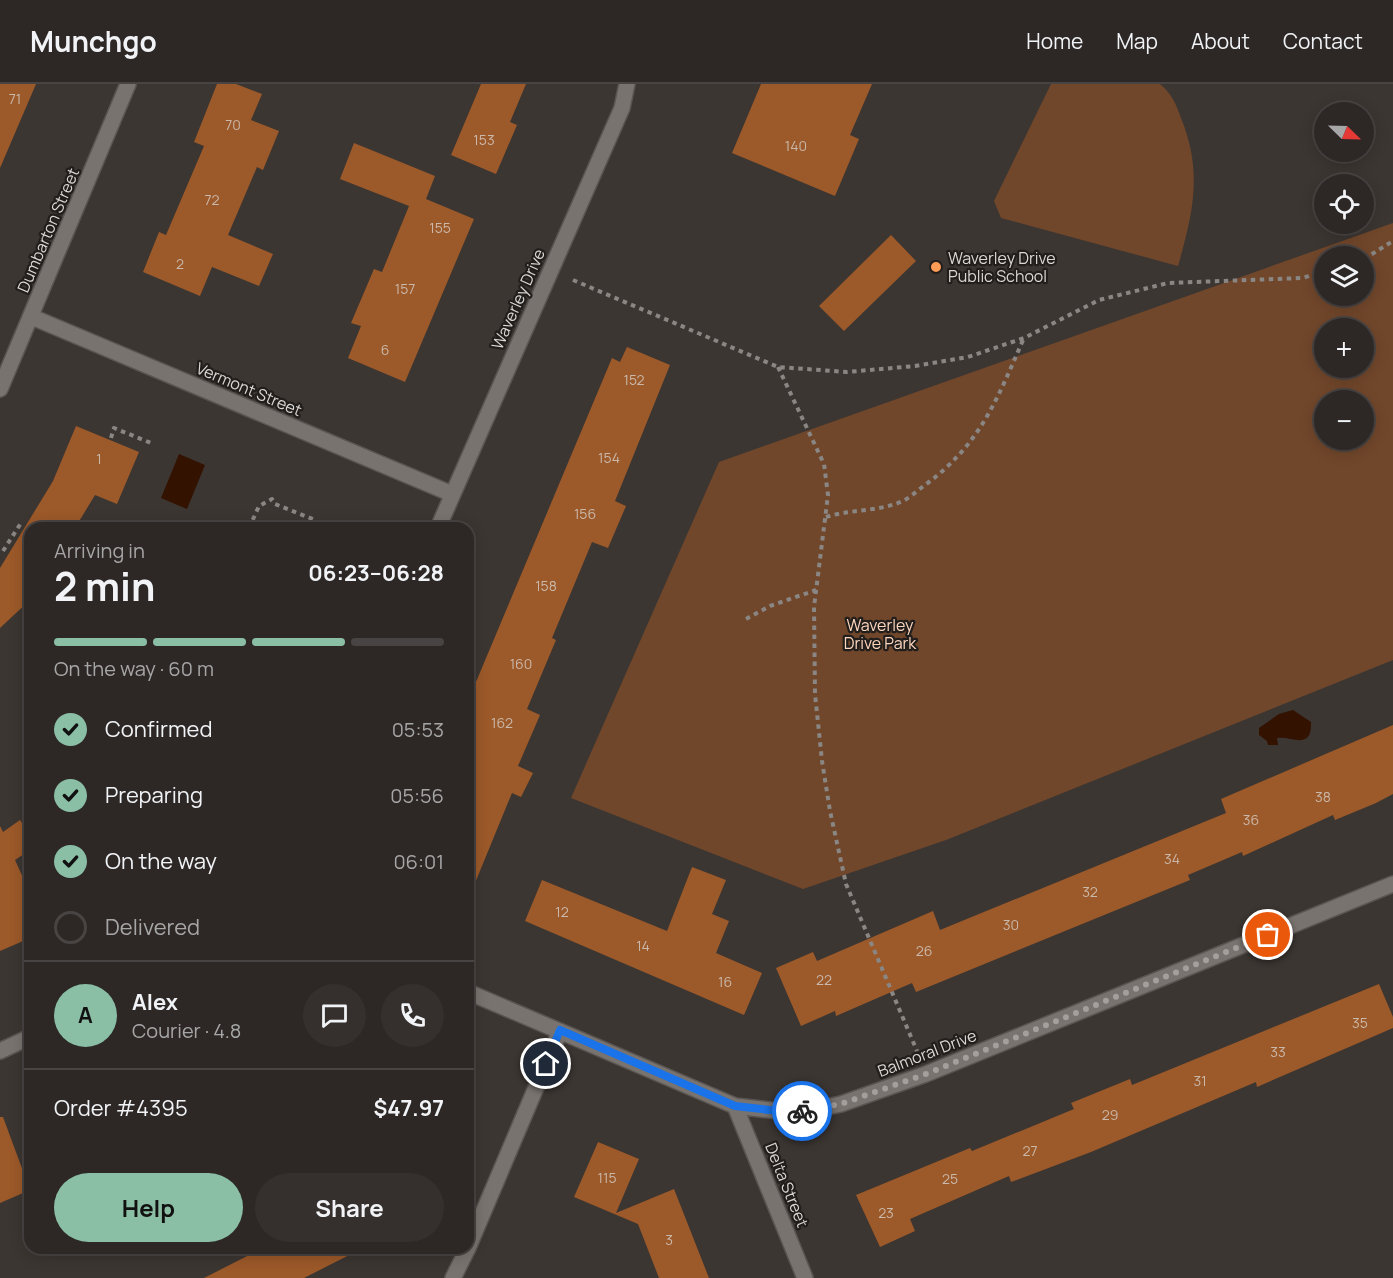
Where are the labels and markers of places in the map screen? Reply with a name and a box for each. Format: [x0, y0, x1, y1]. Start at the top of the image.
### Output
place label: Waverley Drive Public School [948, 247, 1056, 287]
marker: Waverley Drive Public School [929, 260, 943, 274]
pin [1242, 909, 1293, 960]
pin [520, 1038, 571, 1089]

